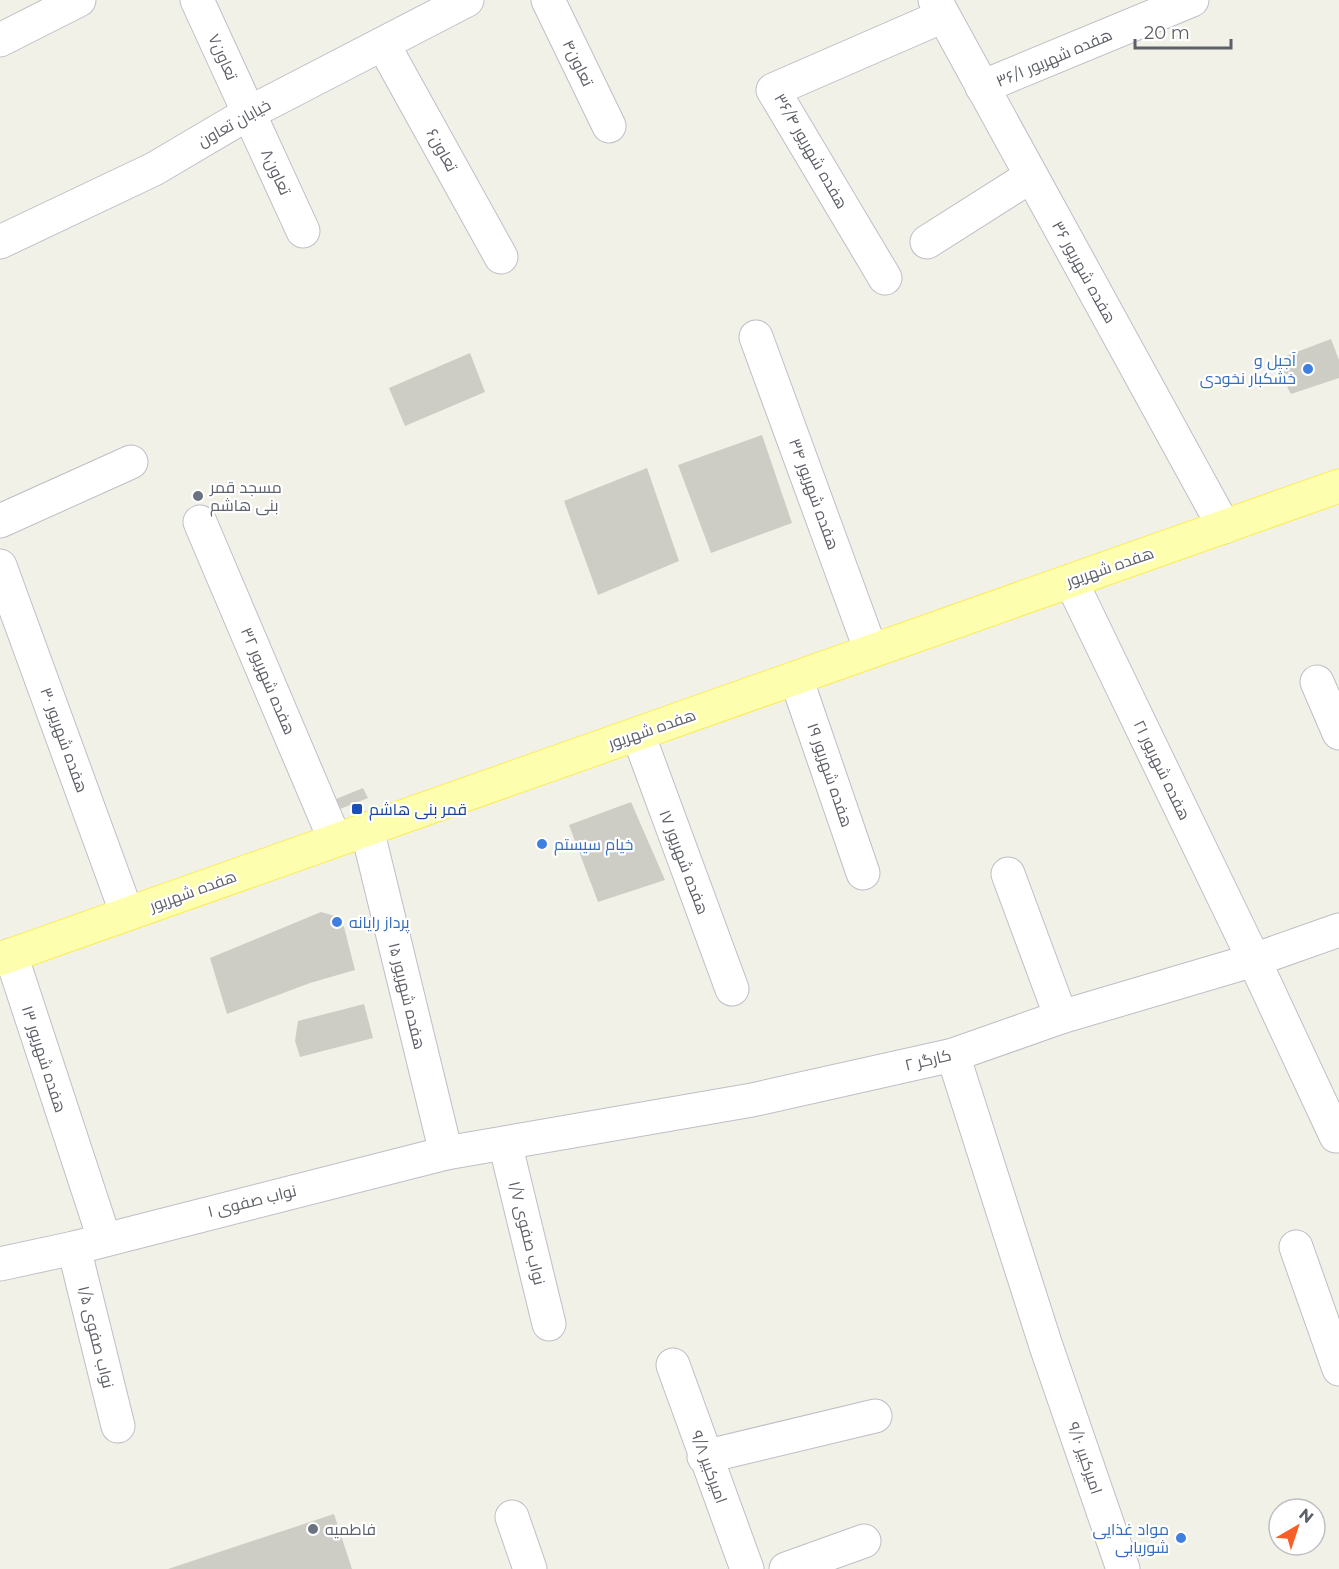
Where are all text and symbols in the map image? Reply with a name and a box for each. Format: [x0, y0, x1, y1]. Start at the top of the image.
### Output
scale bar [1135, 12, 1231, 50]
text: 20 m [1144, 22, 1190, 44]
street label: هفده شهریور ۳۶/۱ [993, 25, 1115, 92]
street label: تعاون۷ [204, 31, 242, 84]
street label: تعاون۴ [558, 37, 598, 90]
street label: هفده شهریور ۳۶/۴ [769, 90, 852, 213]
street label: خیابان تعاون [194, 95, 274, 152]
street label: تعاون۶ [422, 125, 462, 176]
street label: تعاون۸ [256, 146, 295, 199]
street label: هفده شهریور ۳۶ [1047, 218, 1120, 327]
place label: آجیل و خشکبار نخودی [1200, 351, 1297, 389]
marker: آجیل و خشکبار نخودی [1301, 362, 1315, 376]
street label: هفده شهریور ۳۴ [784, 436, 843, 553]
place label: مسجد قمر بنی هاشم [209, 478, 282, 517]
marker: مسجد قمر بنی هاشم [191, 489, 205, 503]
street label: هفده شهریور [1063, 543, 1157, 592]
street label: هفده شهریور ۳۲ [236, 624, 299, 738]
street label: هفده شهریور ۳۰ [35, 685, 92, 795]
street label: هفده شهریور [605, 705, 699, 754]
street label: هفده شهریور ۲۱ [1129, 717, 1194, 824]
street label: هفده شهریور ۱۹ [802, 720, 857, 830]
place label: قمر بنی هاشم [369, 800, 467, 821]
marker: قمر بنی هاشم [350, 802, 364, 816]
street label: هفده شهریور ۱۷ [654, 807, 713, 917]
place label: خیام سیستم [554, 835, 633, 856]
marker: خیام سیستم [535, 837, 549, 851]
street label: هفده شهریور [146, 866, 240, 917]
place label: پرداز رایانه [349, 913, 410, 934]
marker: پرداز رایانه [330, 915, 344, 929]
street label: هفده شهریور ۱۵ [384, 941, 429, 1052]
street label: هفده شهریور ۱۳ [17, 1003, 70, 1115]
street label: کارگر ۲ [903, 1045, 953, 1075]
street label: نواب صفوی ۱/۷ [504, 1179, 549, 1287]
street label: نواب صفوی ۱ [206, 1181, 299, 1222]
street label: نواب صفوی ۱/۵ [73, 1284, 118, 1390]
street label: امیرکبیر ۹/۱۰ [1064, 1419, 1106, 1497]
street label: امیرکبیر ۹/۸ [687, 1428, 731, 1506]
north arrow [1267, 1497, 1327, 1557]
text: N [1295, 1504, 1317, 1527]
place label: فاطمیه [325, 1520, 376, 1539]
place label: مواد غذایی شوریابی [1093, 1520, 1169, 1558]
marker: فاطمیه [306, 1522, 320, 1536]
marker: مواد غذایی شوریابی [1174, 1531, 1188, 1545]

